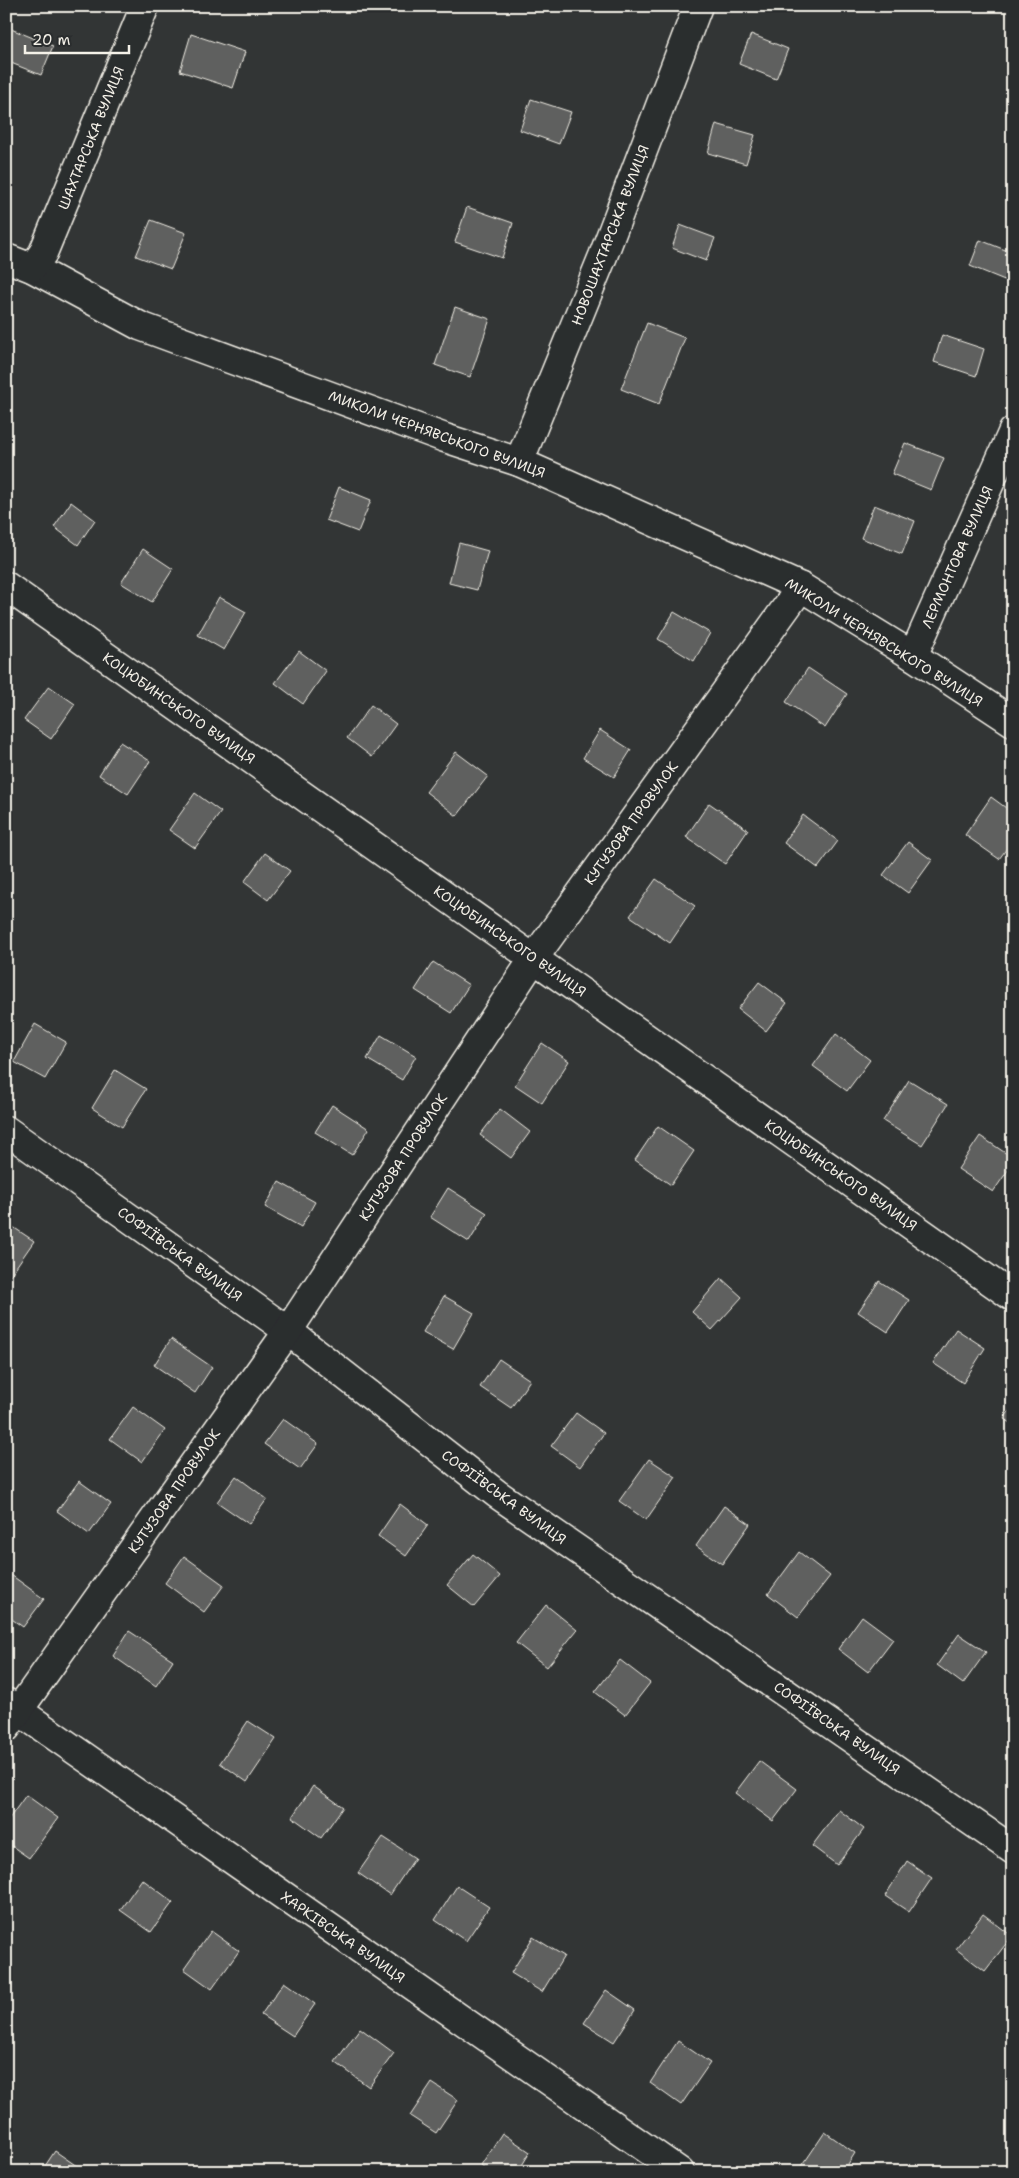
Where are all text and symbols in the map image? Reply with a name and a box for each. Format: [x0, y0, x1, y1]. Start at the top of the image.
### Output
scale bar [25, 22, 129, 54]
text: 20 m [32, 30, 71, 50]
street label: ШАХТАРСЬКА ВУЛИЦЯ [54, 64, 128, 212]
street label: НОВОШАХТАРСЬКА ВУЛИЦЯ [567, 142, 653, 328]
street label: МИКОЛИ ЧЕРНЯВСЬКОГО ВУЛИЦЯ [326, 386, 548, 482]
street label: ЛЕРМОНТОВА ВУЛИЦЯ [917, 483, 997, 631]
street label: МИКОЛИ ЧЕРНЯВСЬКОГО ВУЛИЦЯ [782, 574, 986, 710]
street label: КОЦЮБИНСЬКОГО ВУЛИЦЯ [99, 648, 259, 768]
street label: КУТУЗОВА ПРОВУЛОК [580, 758, 682, 888]
street label: КОЦЮБИНСЬКОГО ВУЛИЦЯ [430, 881, 590, 1001]
street label: КУТУЗОВА ПРОВУЛОК [355, 1090, 451, 1224]
street label: КОЦЮБИНСЬКОГО ВУЛИЦЯ [761, 1115, 921, 1235]
street label: СОФІЇВСЬКА ВУЛИЦЯ [114, 1203, 246, 1305]
street label: КУТУЗОВА ПРОВУЛОК [124, 1425, 224, 1557]
street label: СОФІЇВСЬКА ВУЛИЦЯ [438, 1446, 570, 1548]
street label: СОФІЇВСЬКА ВУЛИЦЯ [770, 1678, 904, 1778]
street label: ХАРКІВСЬКА ВУЛИЦЯ [277, 1887, 409, 1987]

